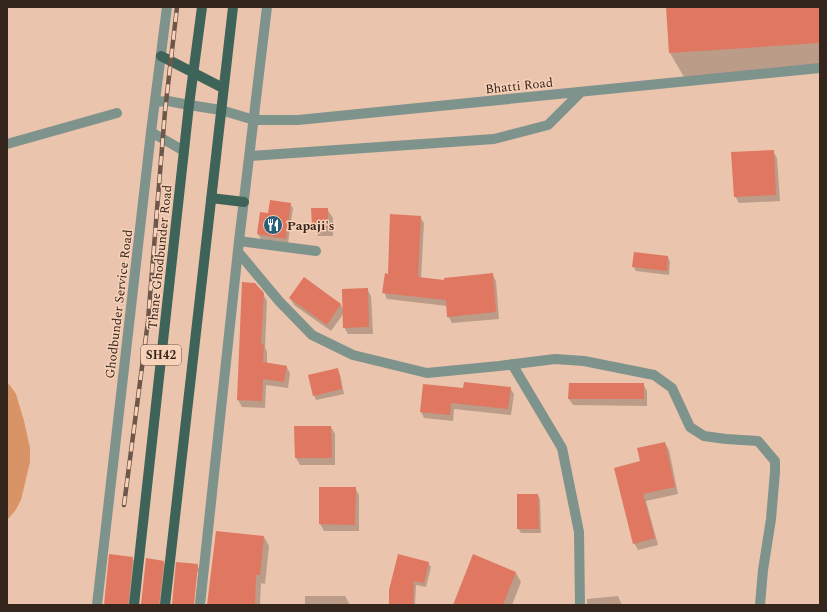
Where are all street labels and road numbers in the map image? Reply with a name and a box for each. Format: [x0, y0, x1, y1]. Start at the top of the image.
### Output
street label: Bhatti Road [484, 72, 554, 99]
street label: Thane Ghodbunder Road [142, 184, 178, 330]
street label: Ghodbunder Service Road [100, 228, 138, 380]
road number: SH42 [141, 345, 181, 365]

